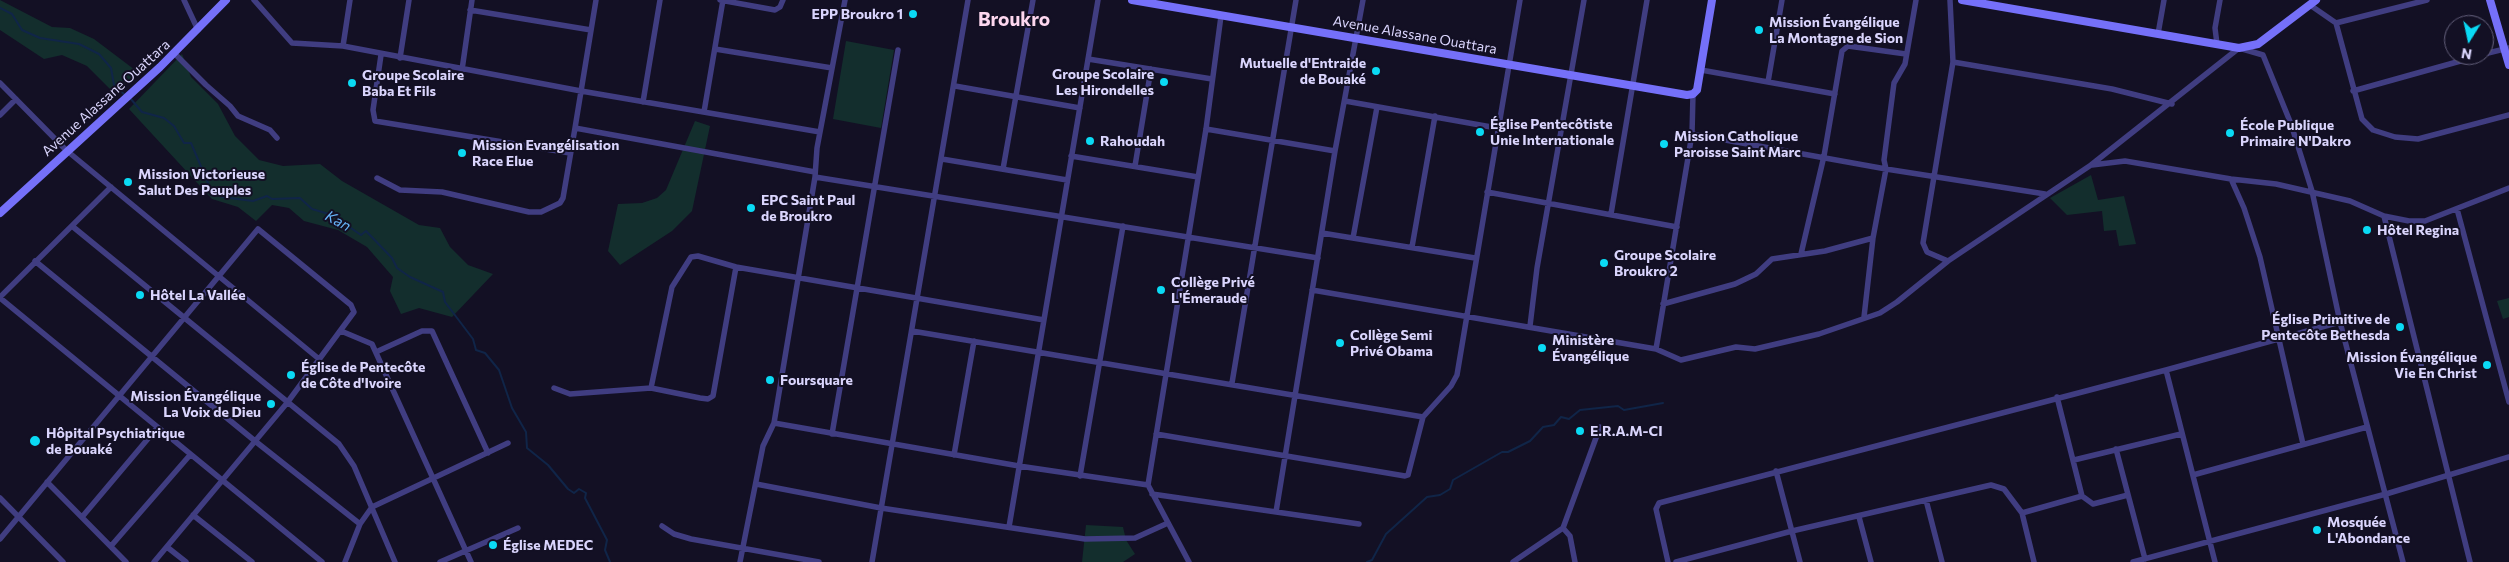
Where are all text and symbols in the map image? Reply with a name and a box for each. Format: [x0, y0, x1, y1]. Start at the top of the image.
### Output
place label: EPP Broukro 1 [812, 6, 903, 22]
marker: EPP Broukro 1 [907, 8, 919, 20]
district label: Broukro [978, 9, 1050, 31]
street label: Avenue Alassane Ouattara [1332, 12, 1498, 58]
place label: Mission Évangélique La Montagne de Sion [1769, 14, 1903, 46]
north arrow [2444, 15, 2494, 65]
marker: Mission Évangélique La Montagne de Sion [1753, 24, 1765, 36]
street label: Avenue Alassane Ouattara [39, 36, 173, 160]
text: N [2460, 45, 2473, 64]
place label: Mutuelle d'Entraide de Bouaké [1239, 55, 1366, 88]
marker: Mutuelle d'Entraide de Bouaké [1370, 65, 1382, 77]
place label: Groupe Scolaire Les Hirondelles [1052, 66, 1154, 98]
place label: Groupe Scolaire Baba Et Fils [362, 67, 464, 100]
marker: Groupe Scolaire Les Hirondelles [1158, 76, 1170, 88]
marker: Groupe Scolaire Baba Et Fils [346, 77, 358, 89]
place label: Église Pentecôtiste Unie Internationale [1490, 116, 1614, 148]
place label: École Publique Primaire N'Dakro [2240, 117, 2351, 150]
marker: Église Pentecôtiste Unie Internationale [1474, 126, 1486, 138]
marker: École Publique Primaire N'Dakro [2224, 127, 2236, 139]
place label: Mission Catholique Paroisse Saint Marc [1674, 128, 1801, 160]
place label: Rahoudah [1100, 133, 1165, 149]
marker: Rahoudah [1084, 135, 1096, 147]
place label: Mission Evangélisation Race Elue [472, 137, 619, 170]
marker: Mission Catholique Paroisse Saint Marc [1658, 138, 1670, 150]
marker: Mission Evangélisation Race Elue [456, 147, 468, 159]
place label: Mission Victorieuse Salut Des Peuples [138, 166, 265, 198]
marker: Mission Victorieuse Salut Des Peuples [122, 176, 134, 188]
place label: EPC Saint Paul de Broukro [761, 192, 855, 224]
marker: EPC Saint Paul de Broukro [745, 202, 757, 214]
water label: Kan [322, 207, 354, 235]
place label: Hôtel Regina [2377, 222, 2459, 238]
marker: Hôtel Regina [2361, 224, 2373, 236]
place label: Groupe Scolaire Broukro 2 [1614, 247, 1716, 280]
marker: Groupe Scolaire Broukro 2 [1598, 257, 1610, 269]
place label: Collège Privé L'Émeraude [1171, 274, 1255, 306]
marker: Collège Privé L'Émeraude [1155, 284, 1167, 296]
place label: Hôtel La Vallée [150, 287, 246, 303]
marker: Hôtel La Vallée [134, 289, 146, 301]
place label: Église Primitive de Pentecôte Bethesda [2261, 311, 2390, 344]
marker: Église Primitive de Pentecôte Bethesda [2394, 321, 2406, 333]
place label: Collège Semi Privé Obama [1350, 327, 1433, 360]
place label: Ministère Évangélique [1552, 332, 1629, 364]
marker: Collège Semi Privé Obama [1334, 337, 1346, 349]
marker: Ministère Évangélique [1536, 342, 1548, 354]
place label: Mission Évangélique Vie En Christ [2346, 349, 2477, 382]
place label: Église de Pentecôte de Côte d'Ivoire [301, 359, 425, 392]
marker: Mission Évangélique Vie En Christ [2481, 359, 2493, 371]
marker: Église de Pentecôte de Côte d'Ivoire [285, 369, 297, 381]
place label: Foursquare [780, 372, 853, 388]
marker: Foursquare [764, 374, 776, 386]
place label: Mission Évangélique La Voix de Dieu [130, 388, 261, 421]
marker: Mission Évangélique La Voix de Dieu [265, 398, 277, 410]
place label: E.R.A.M-CI [1590, 423, 1663, 439]
place label: Hôpital Psychiatrique de Bouaké [46, 425, 185, 458]
marker: E.R.A.M-CI [1574, 425, 1586, 437]
marker: Hôpital Psychiatrique de Bouaké [28, 434, 42, 448]
place label: Mosquée L'Abondance [2327, 514, 2410, 546]
marker: Mosquée L'Abondance [2311, 524, 2323, 536]
place label: Église MEDEC [503, 537, 593, 553]
marker: Église MEDEC [487, 539, 499, 551]

